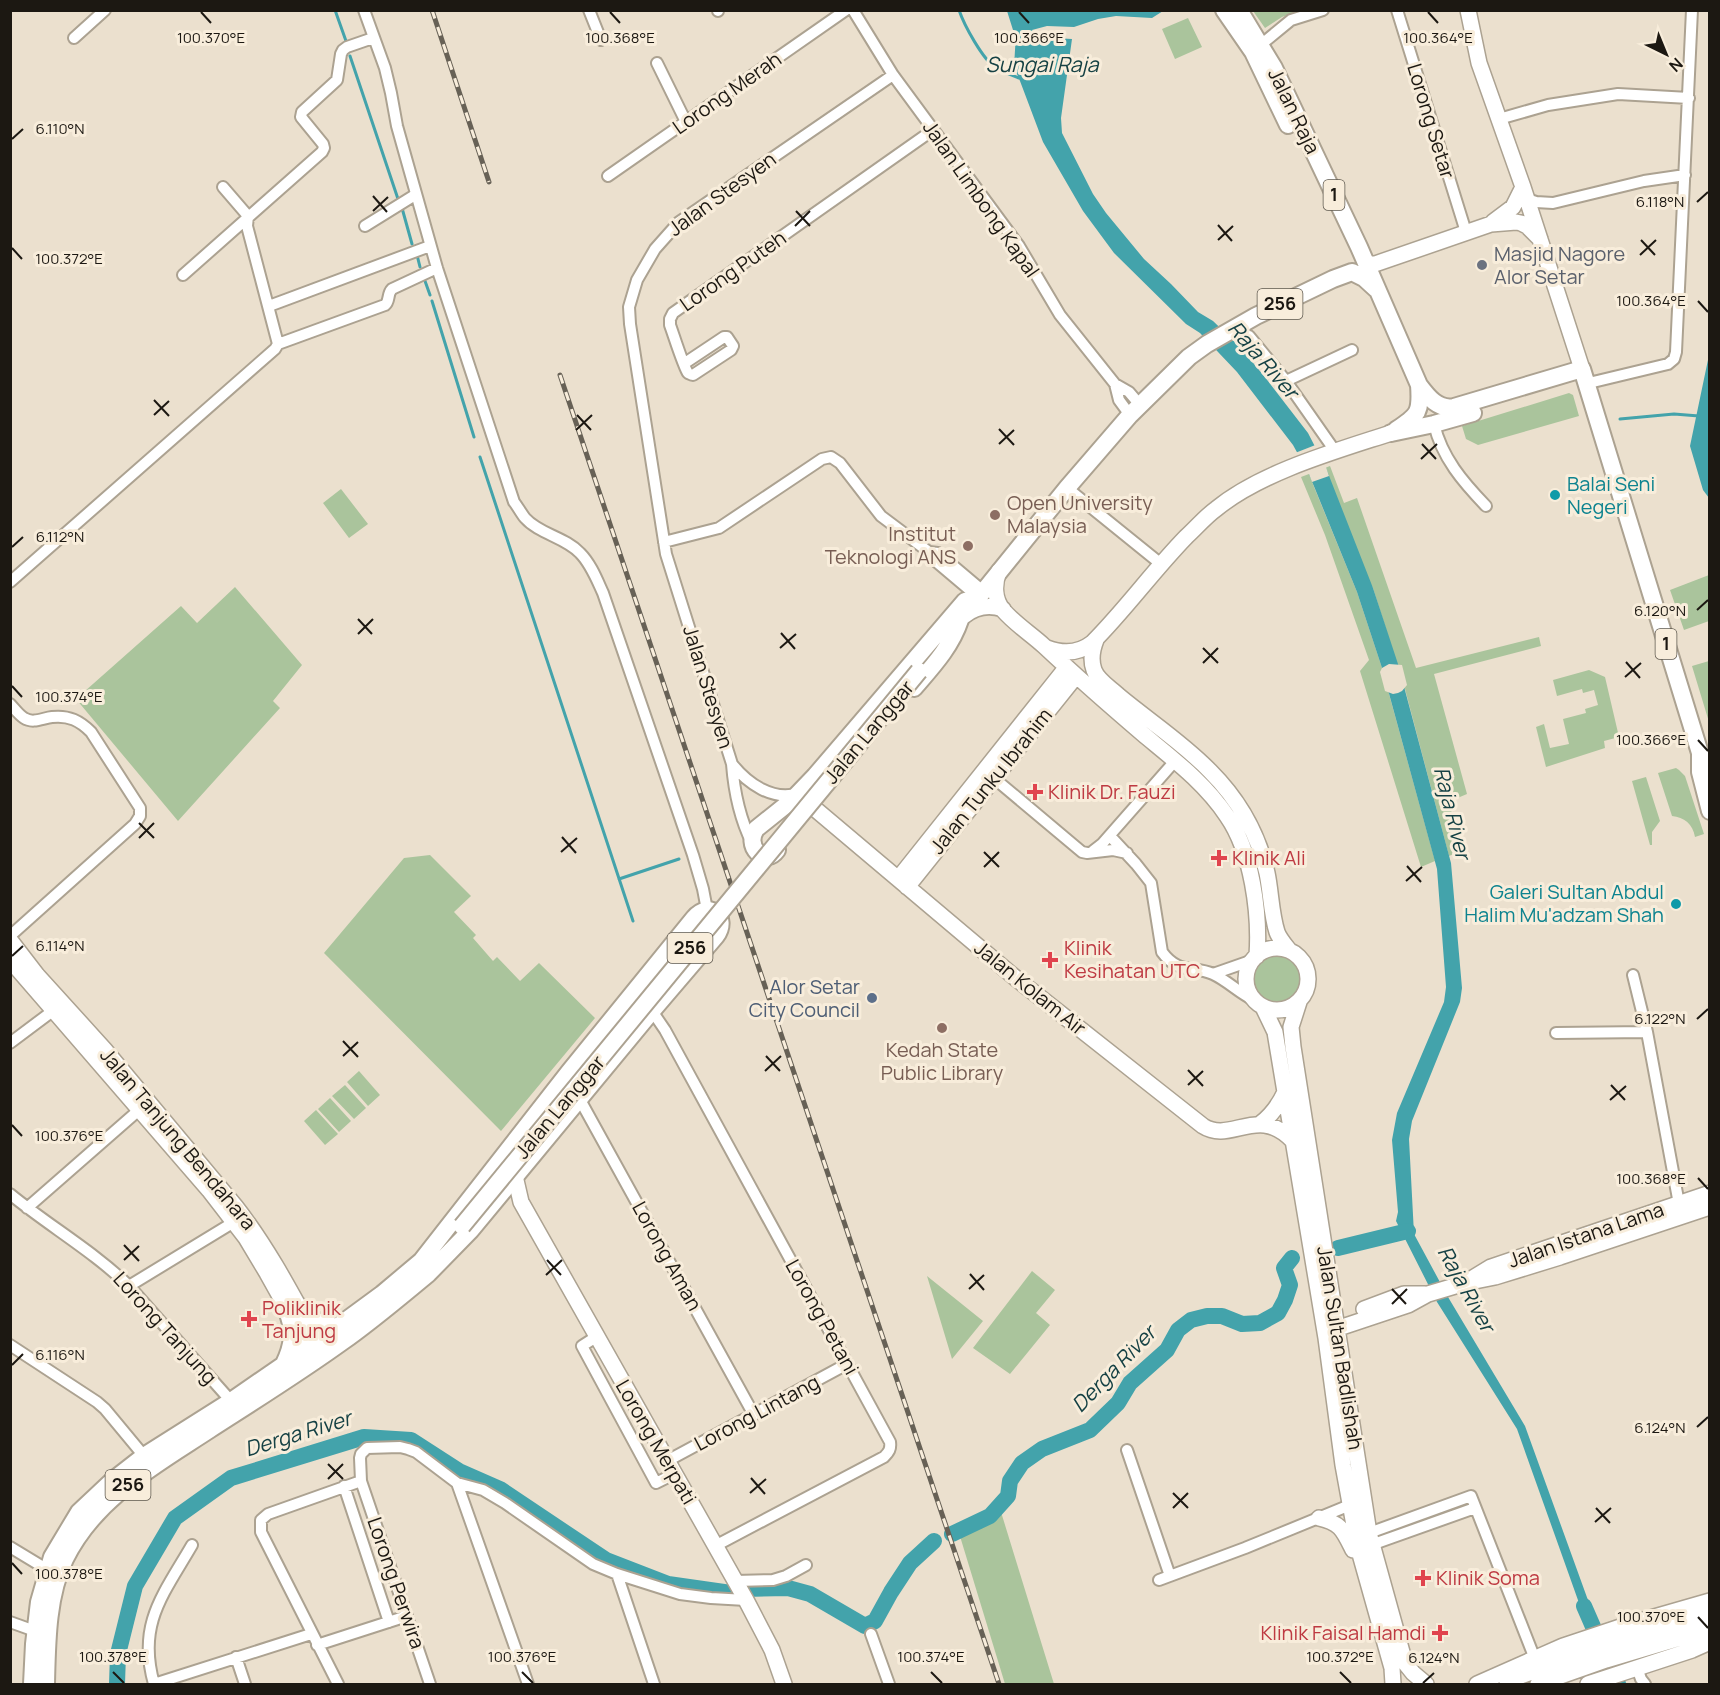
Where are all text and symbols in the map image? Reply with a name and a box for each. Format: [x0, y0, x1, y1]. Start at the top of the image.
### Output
north arrow [1636, 24, 1696, 84]
text: 100.370°E [177, 27, 245, 48]
text: 100.368°E [585, 27, 655, 48]
text: 100.366°E [994, 27, 1064, 48]
text: 100.364°E [1403, 27, 1473, 48]
street label: Lorong Merah [667, 45, 786, 140]
water label: Sungai Raja [986, 50, 1100, 78]
text: N [1665, 53, 1688, 77]
street label: Lorong Setar [1401, 60, 1462, 182]
street label: Jalan Raja [1262, 64, 1327, 158]
street label: Jalan Limbong Kapal [917, 115, 1046, 283]
text: 6.110°N [35, 118, 85, 139]
street label: Jalan Stesyen [662, 145, 781, 242]
road number: 1 [1324, 180, 1344, 210]
text: 6.118°N [1636, 191, 1684, 212]
street label: Lorong Puteh [674, 224, 791, 317]
place label: Masjid Nagore Alor Setar [1494, 240, 1625, 290]
text: 100.372°E [35, 248, 103, 269]
marker: Masjid Nagore Alor Setar [1475, 258, 1489, 272]
road number: 256 [1258, 289, 1302, 319]
text: 100.364°E [1616, 290, 1686, 311]
water label: Raja River [1222, 315, 1307, 406]
place label: Balai Seni Negeri [1567, 470, 1655, 520]
marker: Balai Seni Negeri [1548, 488, 1562, 502]
place label: Open University Malaysia [1007, 489, 1153, 539]
marker: Open University Malaysia [988, 508, 1002, 522]
place label: Institut Teknologi ANS [825, 520, 956, 570]
text: 6.112°N [36, 526, 84, 547]
marker: Institut Teknologi ANS [961, 539, 975, 553]
text: 6.120°N [1634, 600, 1686, 621]
street label: Jalan Stesyen [677, 622, 740, 752]
road number: 1 [1656, 629, 1676, 659]
street label: Jalan Langgar [817, 674, 920, 789]
text: 100.374°E [35, 686, 103, 707]
street label: Jalan Tunku Ibrahim [923, 702, 1058, 859]
text: 100.366°E [1616, 729, 1686, 750]
water label: Raja River [1428, 764, 1479, 864]
place label: Klinik Dr. Fauzi [1048, 778, 1176, 805]
marker: Klinik Dr. Fauzi [1026, 783, 1044, 801]
place label: Klinik Ali [1232, 844, 1306, 871]
marker: Klinik Ali [1210, 849, 1228, 867]
place label: Galeri Sultan Abdul Halim Mu'adzam Shah [1464, 878, 1664, 928]
marker: Galeri Sultan Abdul Halim Mu'adzam Shah [1669, 897, 1683, 911]
road number: 256 [668, 933, 712, 963]
street label: Jalan Kolam Air [969, 934, 1092, 1041]
place label: Klinik Kesihatan UTC [1064, 934, 1200, 984]
text: 6.114°N [36, 935, 84, 956]
marker: Klinik Kesihatan UTC [1041, 951, 1059, 969]
place label: Alor Setar City Council [749, 973, 860, 1023]
marker: Alor Setar City Council [865, 991, 879, 1005]
text: 6.122°N [1634, 1008, 1686, 1029]
marker: Kedah State Public Library [935, 1021, 949, 1035]
place label: Kedah State Public Library [881, 1036, 1004, 1086]
street label: Jalan Tanjung Bendahara [94, 1042, 262, 1235]
street label: Jalan Langgar [508, 1049, 611, 1164]
text: 100.376°E [35, 1125, 103, 1146]
text: 100.368°E [1616, 1168, 1686, 1189]
street label: Jalan Istana Lama [1505, 1195, 1667, 1274]
street label: Lorong Aman [626, 1196, 709, 1315]
water label: Raja River [1432, 1240, 1503, 1339]
street label: Jalan Sultan Badlishah [1311, 1244, 1370, 1452]
street label: Lorong Petani [780, 1254, 865, 1379]
street label: Lorong Tanjung [108, 1266, 223, 1390]
place label: Poliklinik Tanjung [262, 1294, 342, 1344]
marker: Poliklinik Tanjung [240, 1310, 258, 1328]
water label: Derga River [1065, 1317, 1163, 1418]
text: 6.116°N [35, 1344, 85, 1365]
street label: Lorong Lintang [689, 1368, 824, 1457]
street label: Lorong Merpati [610, 1374, 703, 1509]
water label: Derga River [241, 1403, 357, 1463]
text: 6.124°N [1634, 1417, 1686, 1438]
road number: 256 [106, 1470, 150, 1500]
street label: Lorong Perwira [361, 1513, 432, 1652]
text: 100.378°E [35, 1563, 103, 1584]
place label: Klinik Soma [1436, 1564, 1540, 1591]
marker: Klinik Soma [1414, 1569, 1432, 1587]
text: 100.370°E [1617, 1606, 1685, 1627]
place label: Klinik Faisal Hamdi [1260, 1619, 1426, 1646]
marker: Klinik Faisal Hamdi [1431, 1624, 1449, 1642]
text: 100.378°E [79, 1646, 147, 1667]
text: 100.376°E [488, 1646, 556, 1667]
text: 100.374°E [897, 1646, 965, 1667]
text: 100.372°E [1306, 1646, 1374, 1667]
text: 6.124°N [1408, 1647, 1460, 1668]

